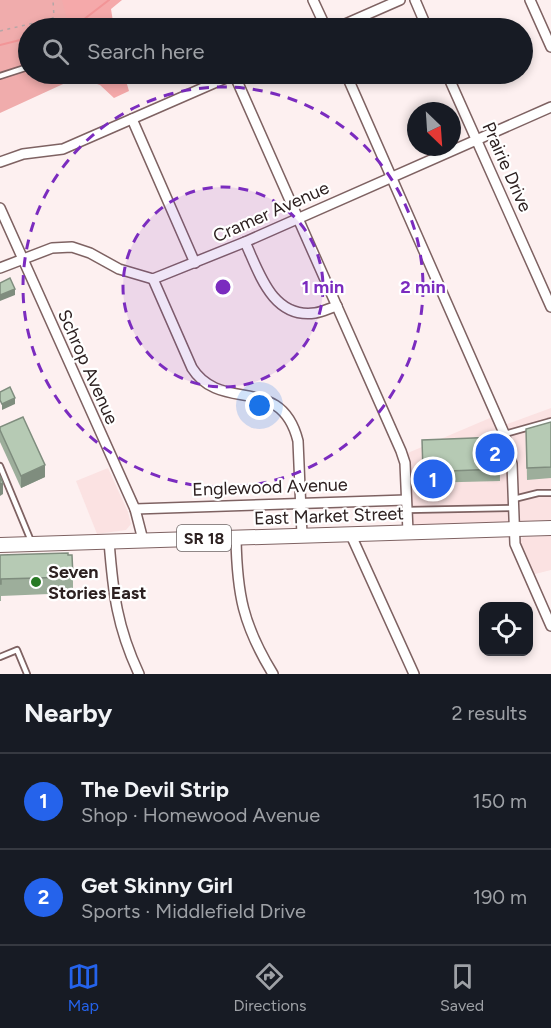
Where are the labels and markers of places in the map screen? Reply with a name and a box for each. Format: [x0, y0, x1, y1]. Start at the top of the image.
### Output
centre of rings [213, 277, 233, 297]
pin: 2 [476, 430, 514, 476]
pin: 1 [414, 456, 452, 502]
place label: Seven Stories East [48, 561, 146, 604]
marker: Seven Stories East [29, 575, 43, 589]

